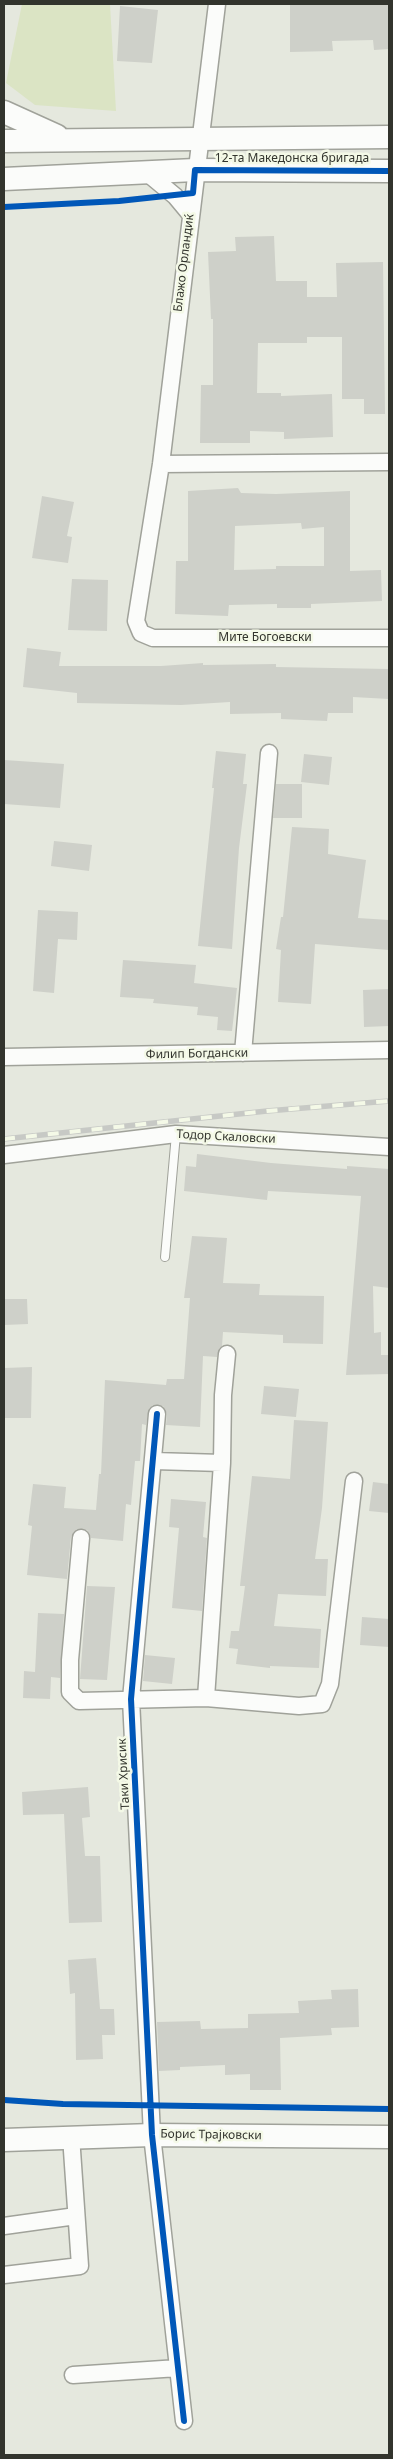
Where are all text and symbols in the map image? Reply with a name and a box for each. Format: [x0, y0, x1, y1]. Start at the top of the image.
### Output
street label: 12-та Македонска бригада [215, 152, 369, 166]
street label: Блажо Орландиќ [171, 213, 197, 313]
street label: Мите Богоевски [218, 631, 312, 645]
street label: Филип Богдански [146, 1046, 248, 1062]
street label: Тодор Скаловски [176, 1127, 276, 1147]
street label: Таки Хрисик [115, 1738, 133, 1810]
street label: Борис Трајковски [160, 2127, 262, 2143]

